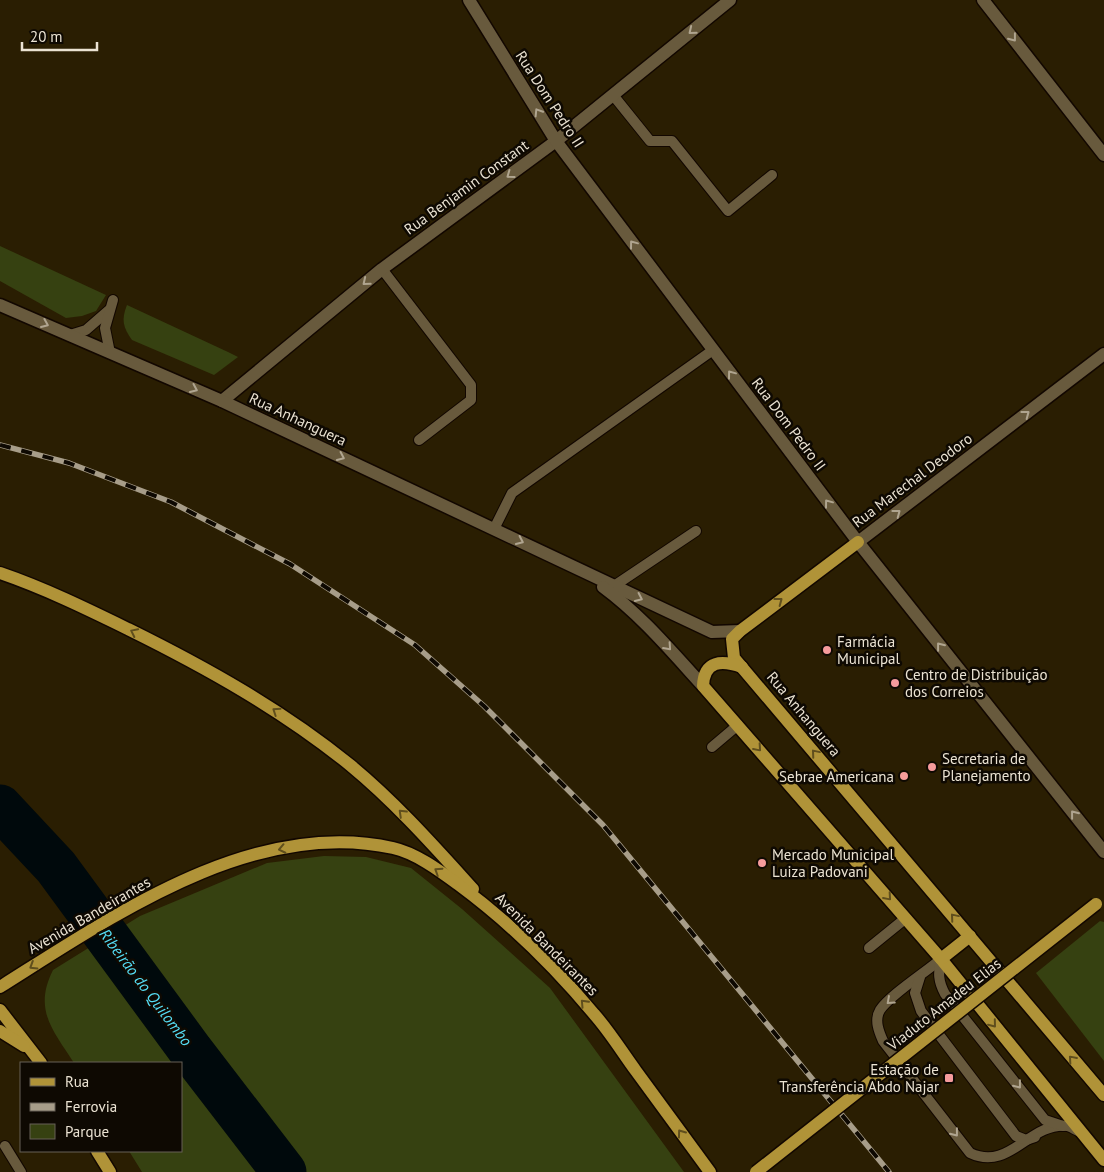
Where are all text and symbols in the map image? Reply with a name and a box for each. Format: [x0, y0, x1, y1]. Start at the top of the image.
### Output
scale bar [22, 20, 98, 52]
one-way arrow [689, 25, 698, 34]
text: 20 m [30, 27, 63, 46]
one-way arrow [1007, 33, 1016, 42]
street label: Rua Dom Pedro II [512, 47, 588, 151]
one-way arrow [534, 109, 544, 118]
street label: Rua Benjamin Constant [400, 135, 532, 239]
one-way arrow [506, 169, 516, 178]
one-way arrow [630, 240, 639, 250]
one-way arrow [363, 277, 372, 285]
one-way arrow [40, 318, 49, 329]
one-way arrow [728, 371, 736, 380]
street label: Rua Dom Pedro II [748, 374, 830, 474]
one-way arrow [189, 382, 198, 393]
street label: Rua Anhanguera [246, 388, 350, 450]
one-way arrow [1020, 411, 1029, 420]
street label: Rua Marechal Deodoro [848, 429, 976, 531]
one-way arrow [336, 451, 345, 462]
one-way arrow [826, 500, 834, 509]
one-way arrow [891, 509, 900, 518]
one-way arrow [515, 535, 524, 546]
one-way arrow [633, 591, 642, 601]
one-way arrow [773, 599, 782, 607]
one-way arrow [130, 628, 139, 638]
place label: Farmácia Municipal [837, 632, 901, 668]
one-way arrow [662, 641, 671, 650]
one-way arrow [937, 642, 946, 652]
marker: Farmácia Municipal [821, 644, 833, 656]
place label: Centro de Distribuição dos Correios [905, 665, 1048, 701]
street label: Rua Anhanguera [763, 668, 845, 760]
marker: Centro de Distribuição dos Correios [889, 677, 901, 689]
one-way arrow [272, 708, 282, 717]
one-way arrow [753, 742, 761, 751]
place label: Secretaria de Planejamento [942, 749, 1030, 785]
one-way arrow [812, 750, 821, 759]
marker: Secretaria de Planejamento [926, 761, 938, 773]
place label: Sebrae Americana [779, 767, 894, 786]
marker: Sebrae Americana [898, 770, 910, 782]
one-way arrow [399, 810, 408, 819]
one-way arrow [1071, 811, 1079, 820]
one-way arrow [278, 844, 287, 854]
place label: Mercado Municipal Luiza Padovani [772, 845, 894, 881]
marker: Mercado Municipal Luiza Padovani [756, 857, 768, 869]
one-way arrow [434, 867, 443, 877]
street label: Avenida Bandeirantes [24, 872, 154, 958]
street label: Avenida Bandeirantes [491, 888, 603, 1000]
one-way arrow [882, 891, 891, 900]
one-way arrow [951, 914, 960, 923]
water label: Ribeirão do Quilombo [95, 924, 197, 1050]
street label: Viaduto Amadeu Elias [883, 954, 1005, 1055]
one-way arrow [29, 960, 39, 969]
one-way arrow [886, 995, 895, 1004]
one-way arrow [581, 999, 590, 1008]
one-way arrow [988, 1018, 996, 1027]
one-way arrow [1069, 1055, 1078, 1064]
place label: Estação de Transferência Abdo Najar [779, 1060, 939, 1096]
legend [20, 1062, 182, 1152]
text: Rua [65, 1072, 89, 1091]
marker: Estação de Transferência Abdo Najar [943, 1072, 955, 1084]
one-way arrow [1012, 1079, 1021, 1089]
text: Ferrovia [65, 1097, 117, 1116]
text: Parque [65, 1122, 109, 1141]
one-way arrow [949, 1127, 957, 1136]
one-way arrow [678, 1129, 687, 1139]

